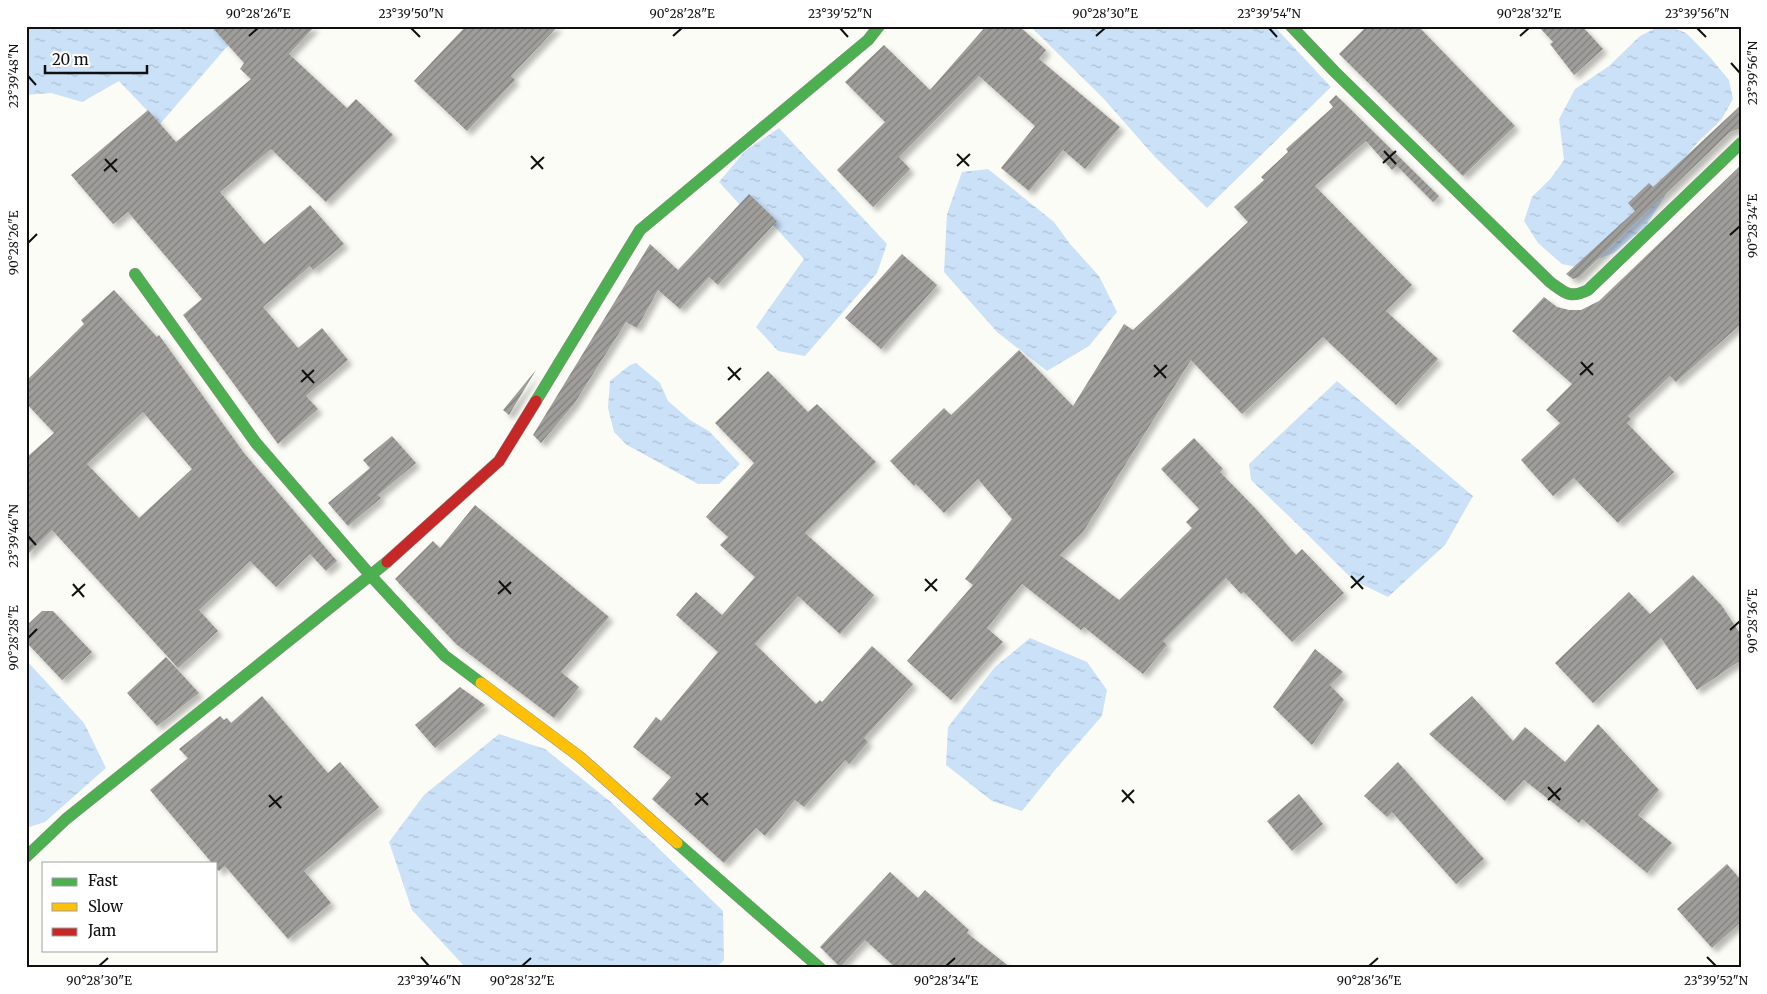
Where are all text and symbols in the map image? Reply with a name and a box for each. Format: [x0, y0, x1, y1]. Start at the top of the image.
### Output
text: 90°28'26"E [226, 6, 291, 21]
text: 23°39'50"N [378, 6, 444, 21]
text: 90°28'28"E [649, 6, 715, 21]
text: 23°39'52"N [808, 6, 873, 21]
text: 90°28'30"E [1072, 6, 1138, 21]
text: 23°39'54"N [1237, 6, 1302, 21]
text: 90°28'32"E [1497, 6, 1562, 21]
text: 23°39'56"N [1665, 6, 1730, 21]
text: 23°39'56"N [1745, 40, 1760, 105]
scale bar [45, 42, 148, 74]
text: 23°39'48"N [6, 43, 21, 108]
text: 20 m [52, 50, 89, 69]
text: 90°28'34"E [1745, 194, 1760, 258]
text: 90°28'26"E [6, 210, 21, 275]
text: 23°39'46"N [6, 504, 21, 568]
text: 90°28'36"E [1745, 588, 1760, 653]
text: 90°28'28"E [6, 605, 21, 671]
legend [42, 862, 218, 952]
text: Fast [88, 871, 118, 890]
text: Slow [88, 897, 123, 916]
text: Jam [87, 921, 116, 940]
text: 90°28'30"E [66, 973, 132, 988]
text: 23°39'46"N [397, 973, 461, 988]
text: 90°28'32"E [490, 973, 555, 988]
text: 90°28'34"E [914, 973, 978, 988]
text: 90°28'36"E [1337, 973, 1402, 988]
text: 23°39'52"N [1684, 973, 1749, 988]

